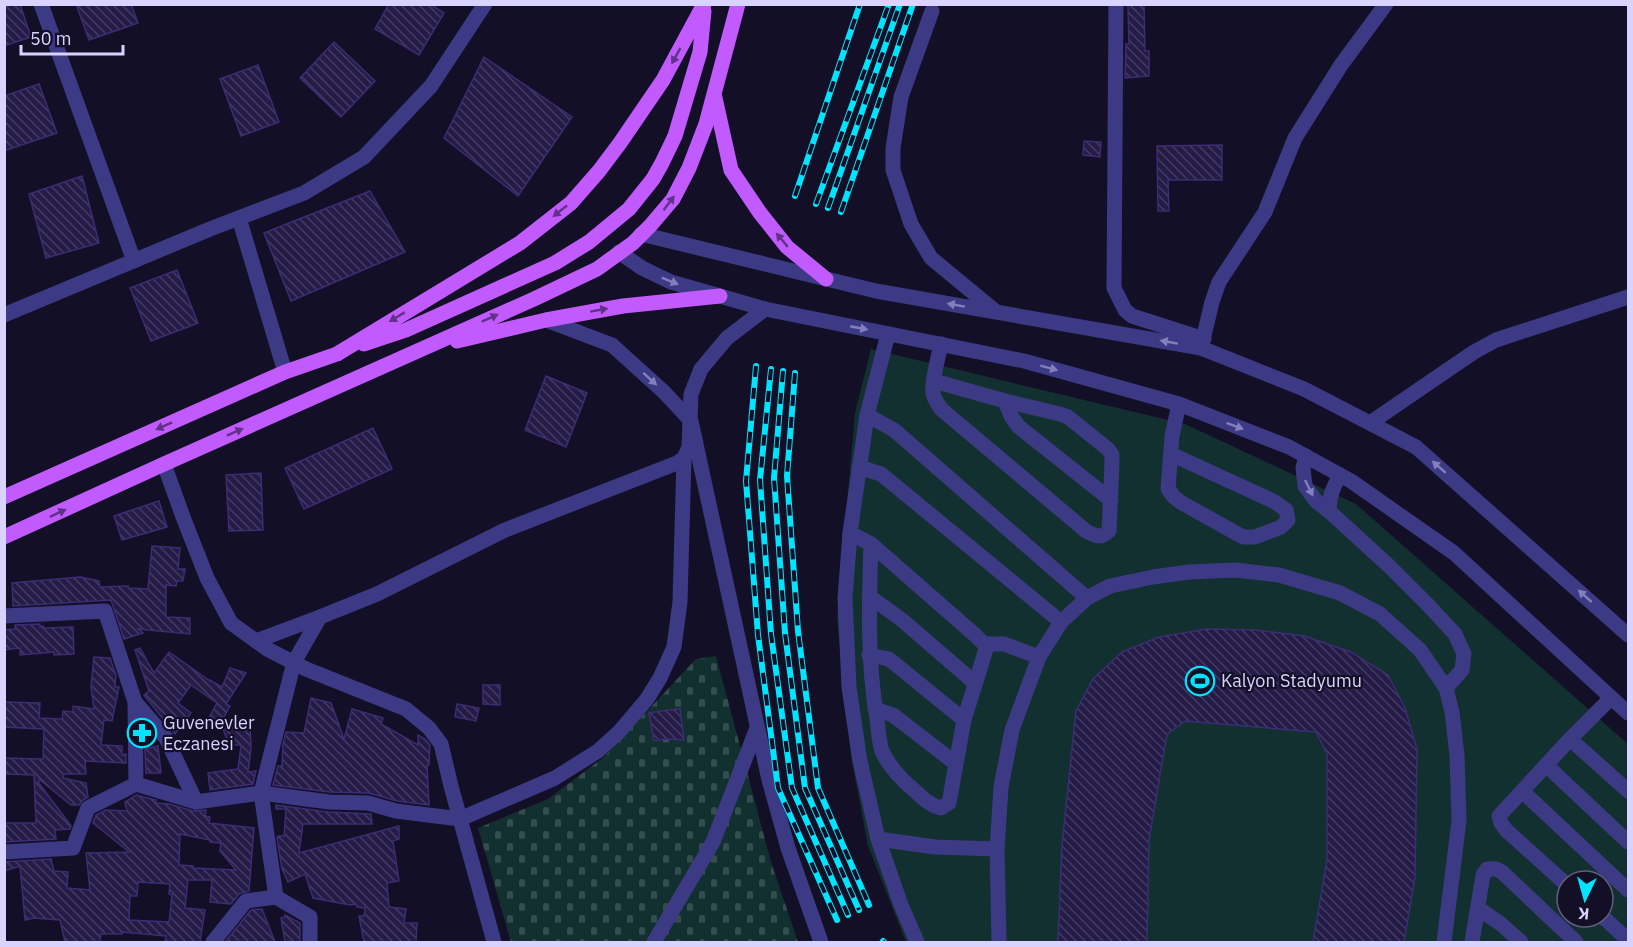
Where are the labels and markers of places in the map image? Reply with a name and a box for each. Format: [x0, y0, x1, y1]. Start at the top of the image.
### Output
sports icon: Kalyon Stadyumu [1184, 665, 1216, 697]
place label: Kalyon Stadyumu [1221, 669, 1362, 692]
place label: Guvenevler Eczanesi [163, 711, 255, 755]
pharmacy icon: Guvenevler Eczanesi [126, 717, 158, 749]

